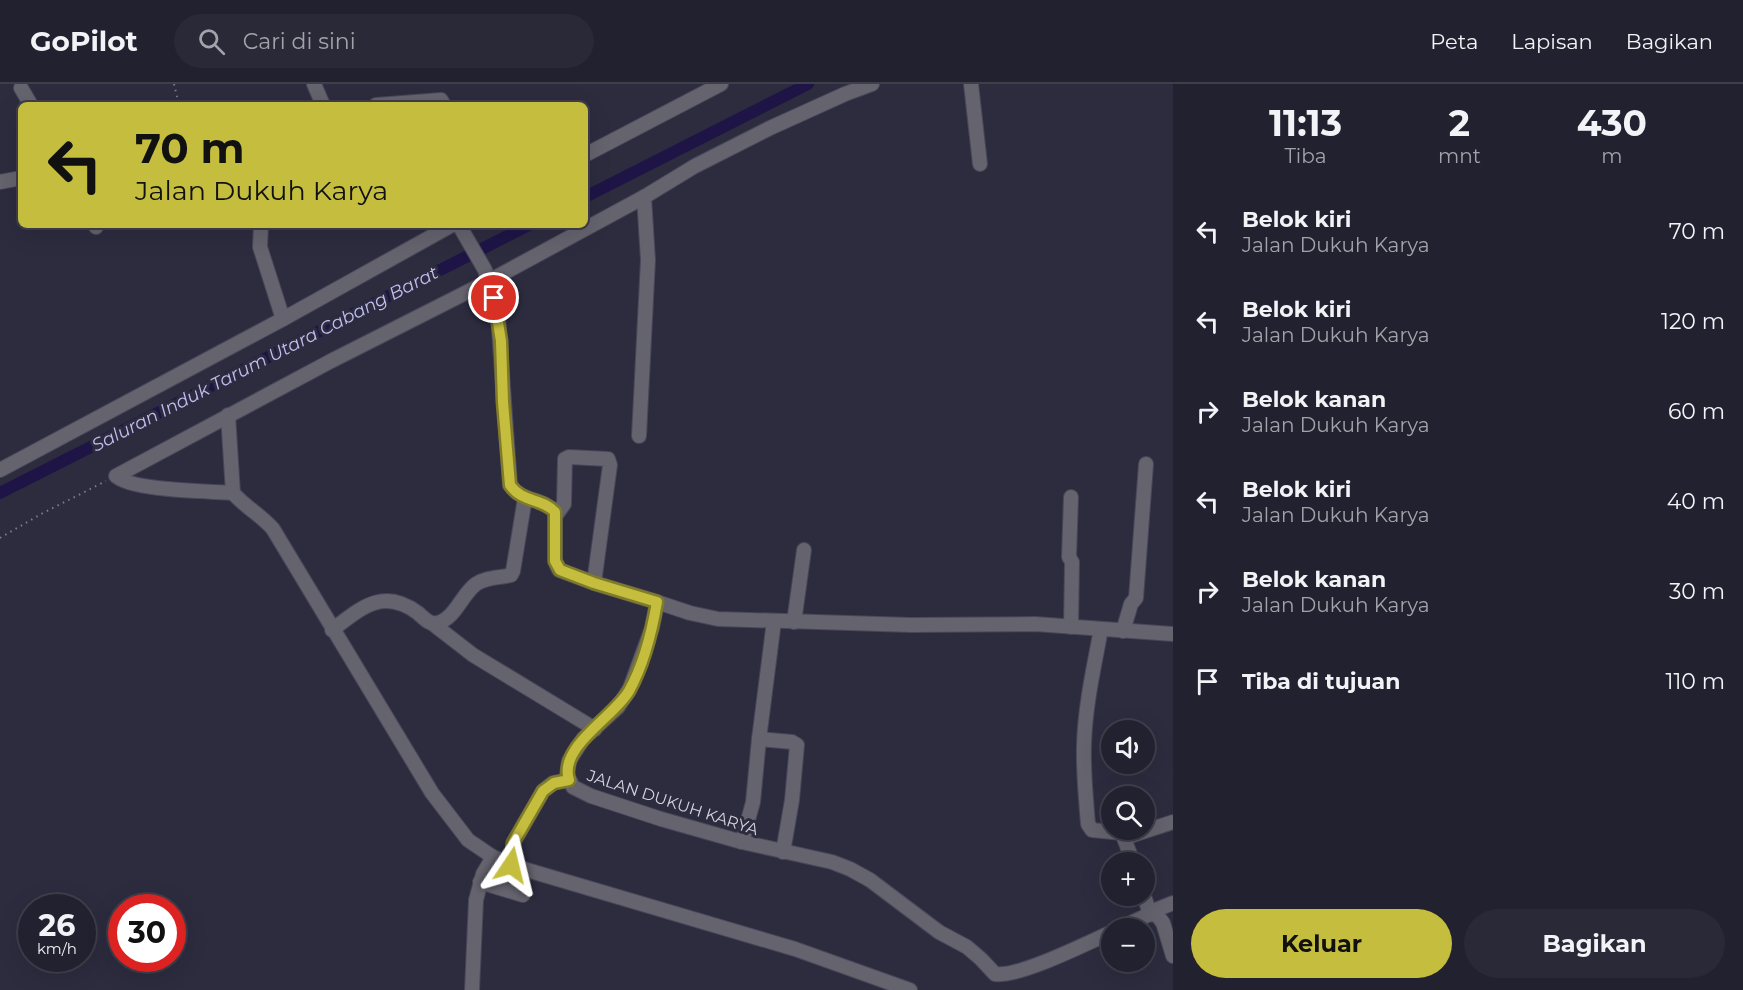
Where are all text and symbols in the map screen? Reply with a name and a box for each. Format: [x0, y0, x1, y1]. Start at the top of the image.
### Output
search box [174, 14, 594, 68]
text: GoPilot [30, 24, 138, 58]
icon: search [195, 25, 228, 58]
text: Cari di sini [243, 28, 356, 55]
text: Peta [1430, 29, 1478, 54]
text: Lapisan [1511, 29, 1593, 54]
text: Bagikan [1626, 29, 1713, 54]
text: 11:13 [1269, 101, 1342, 145]
text: 2 [1449, 101, 1470, 145]
text: 430 [1577, 101, 1647, 145]
text: 70 m [135, 122, 245, 174]
icon: left [36, 126, 114, 204]
text: Tiba [1284, 144, 1327, 168]
text: mnt [1438, 144, 1481, 168]
text: m [1601, 144, 1623, 168]
text: Jalan Dukuh Karya [135, 174, 388, 207]
text: Belok kiri [1242, 206, 1351, 233]
icon: left [1191, 215, 1224, 248]
text: 70 m [1669, 218, 1725, 245]
text: Jalan Dukuh Karya [1242, 233, 1430, 257]
water label: Saluran Induk Tarum Utara Cabang Barat [88, 261, 442, 456]
pin [468, 272, 519, 323]
icon: arrive [477, 281, 510, 314]
text: Belok kiri [1242, 296, 1351, 323]
icon: left [1191, 305, 1224, 338]
text: 120 m [1661, 308, 1725, 335]
text: Jalan Dukuh Karya [1242, 323, 1430, 347]
text: Belok kanan [1242, 386, 1386, 413]
icon: right [1191, 395, 1224, 428]
text: 60 m [1668, 398, 1725, 425]
text: Jalan Dukuh Karya [1242, 413, 1430, 437]
text: Belok kiri [1242, 476, 1351, 503]
icon: left [1191, 485, 1224, 518]
text: 40 m [1667, 488, 1725, 515]
text: Jalan Dukuh Karya [1242, 503, 1430, 527]
text: Belok kanan [1242, 566, 1386, 593]
icon: right [1191, 575, 1224, 608]
text: 30 m [1669, 578, 1725, 605]
text: Jalan Dukuh Karya [1242, 593, 1430, 617]
icon: arrive [1191, 665, 1224, 698]
text: Tiba di tujuan [1242, 668, 1400, 695]
text: 110 m [1665, 668, 1725, 695]
map controls [1101, 720, 1155, 972]
button: sound [1101, 720, 1155, 774]
street label: JALAN DUKUH KARYA [584, 765, 761, 839]
button: search [1101, 786, 1155, 840]
position arrow [479, 833, 543, 897]
button: + [1101, 852, 1155, 906]
speed limit sign: 30 [108, 894, 186, 972]
text: 26 [39, 907, 75, 944]
button: Keluar [1191, 909, 1452, 978]
button: Bagikan [1464, 909, 1725, 978]
button: − [1101, 918, 1155, 972]
text: km/h [37, 939, 77, 958]

